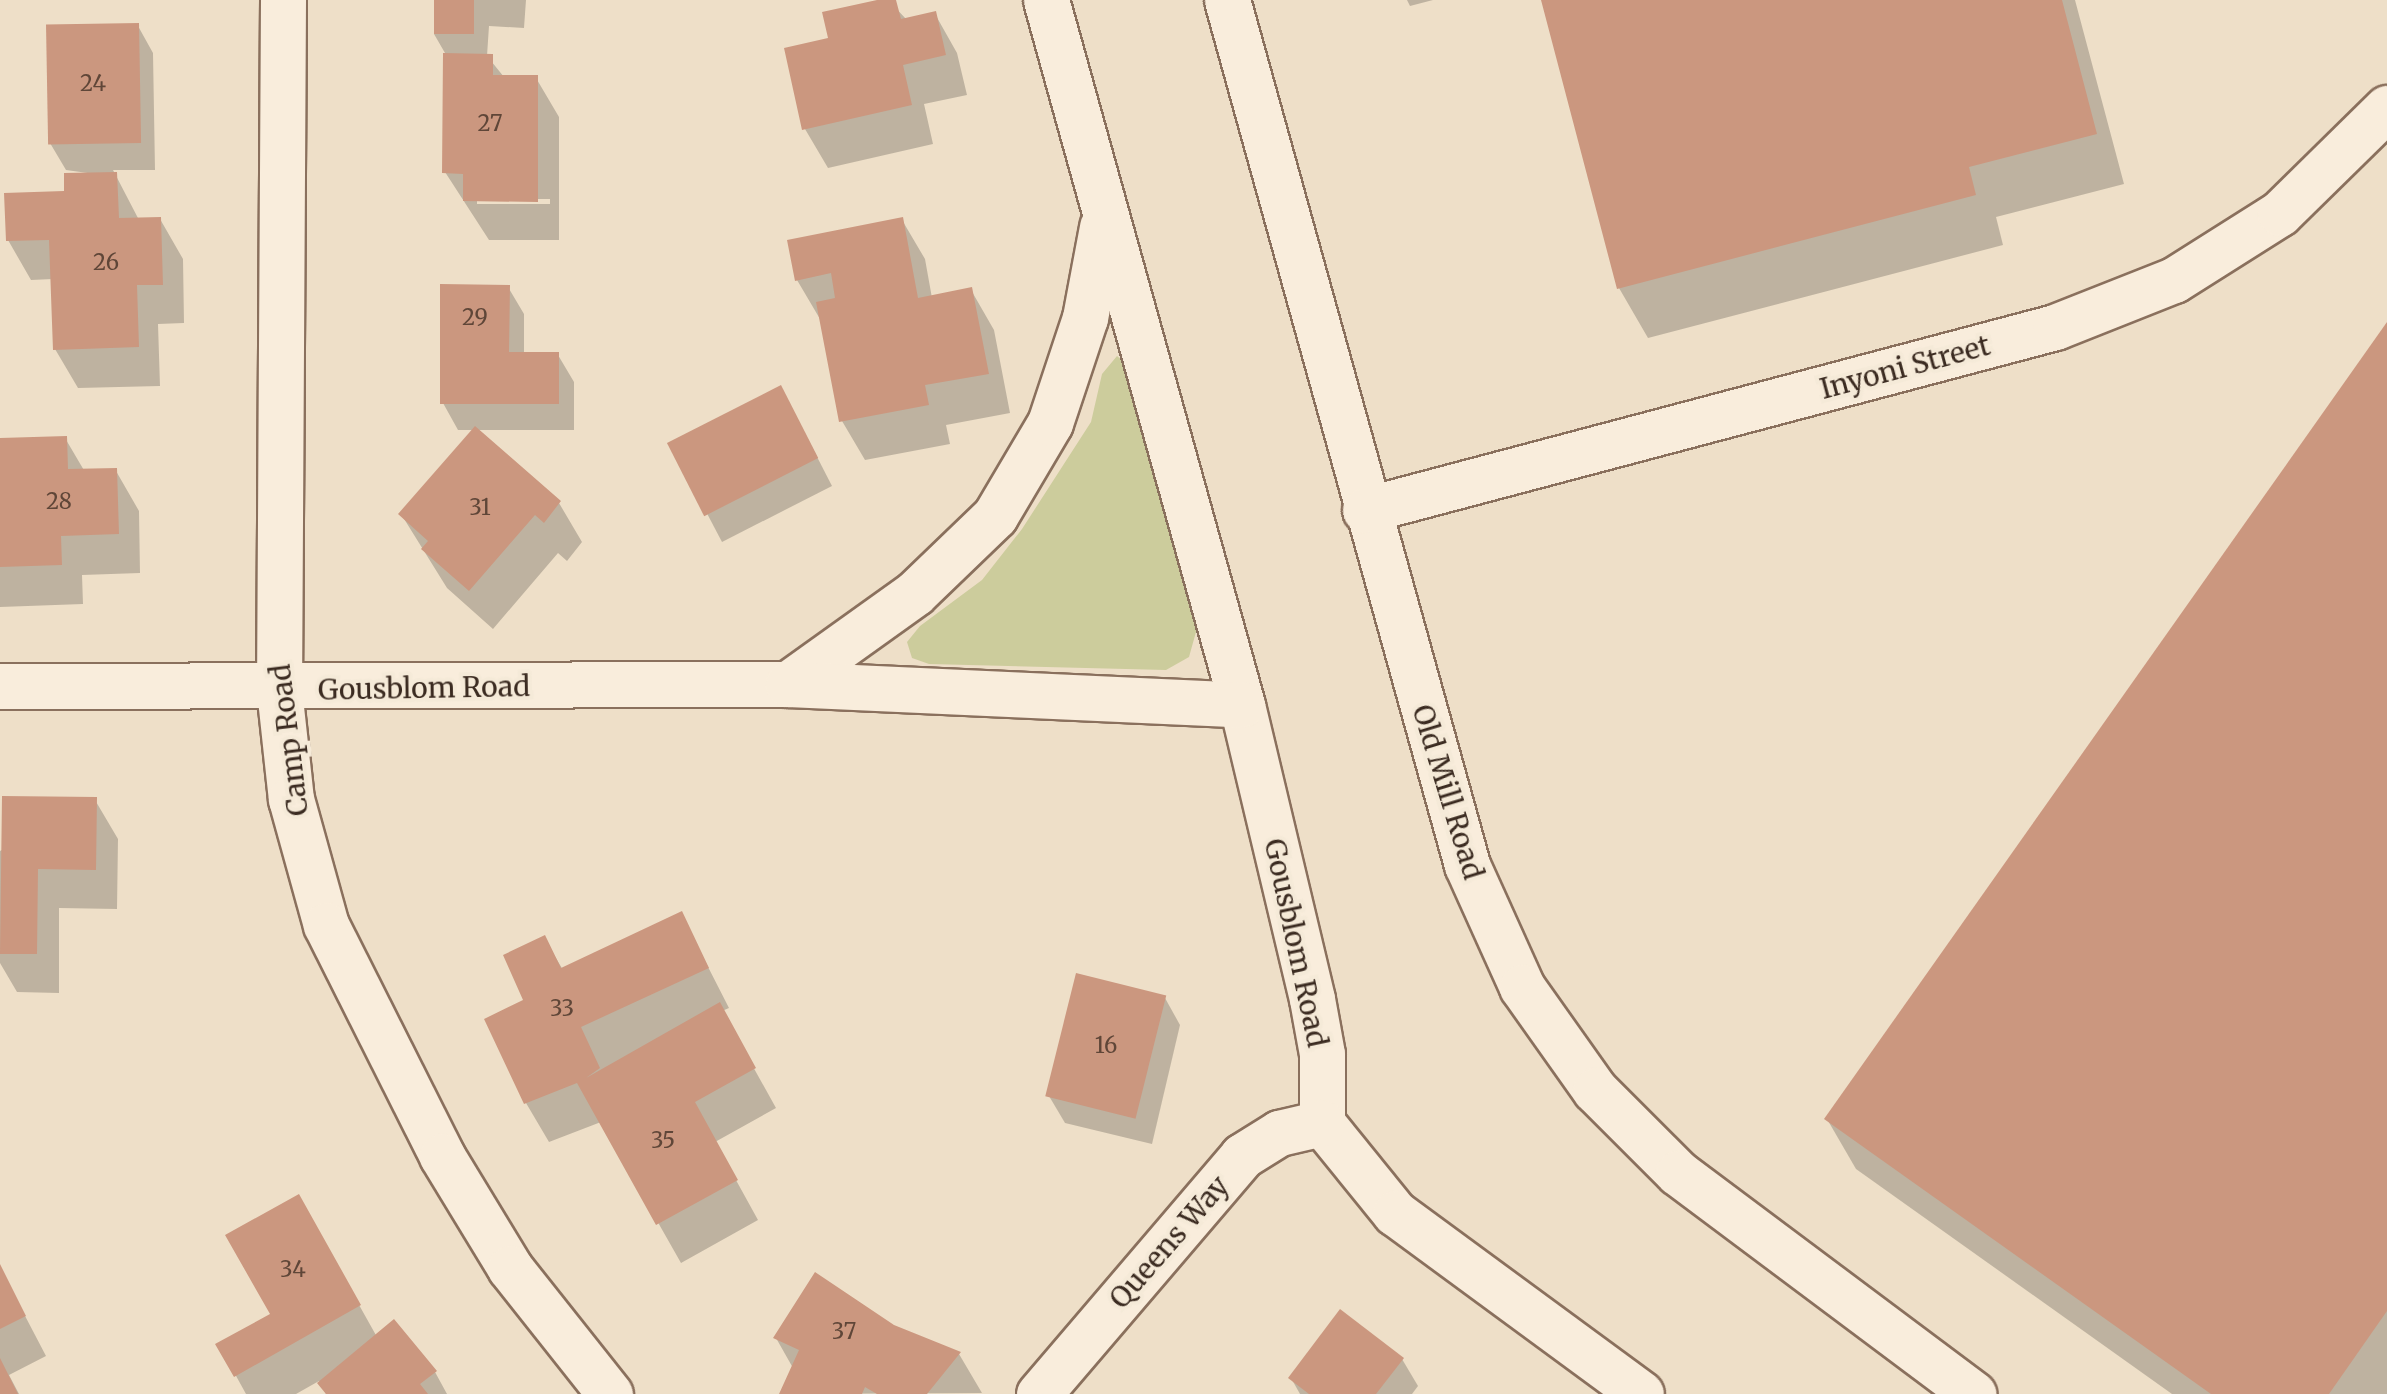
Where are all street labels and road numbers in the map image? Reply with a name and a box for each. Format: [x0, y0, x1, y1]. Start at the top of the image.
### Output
street label: Inyoni Street [1816, 328, 1994, 406]
street label: Camp Road [263, 662, 315, 818]
street label: Gousblom Road [318, 669, 530, 707]
street label: Old Mill Road [1406, 701, 1490, 883]
street label: Gousblom Road [1258, 836, 1334, 1050]
street label: Queens Way [1102, 1169, 1236, 1315]

